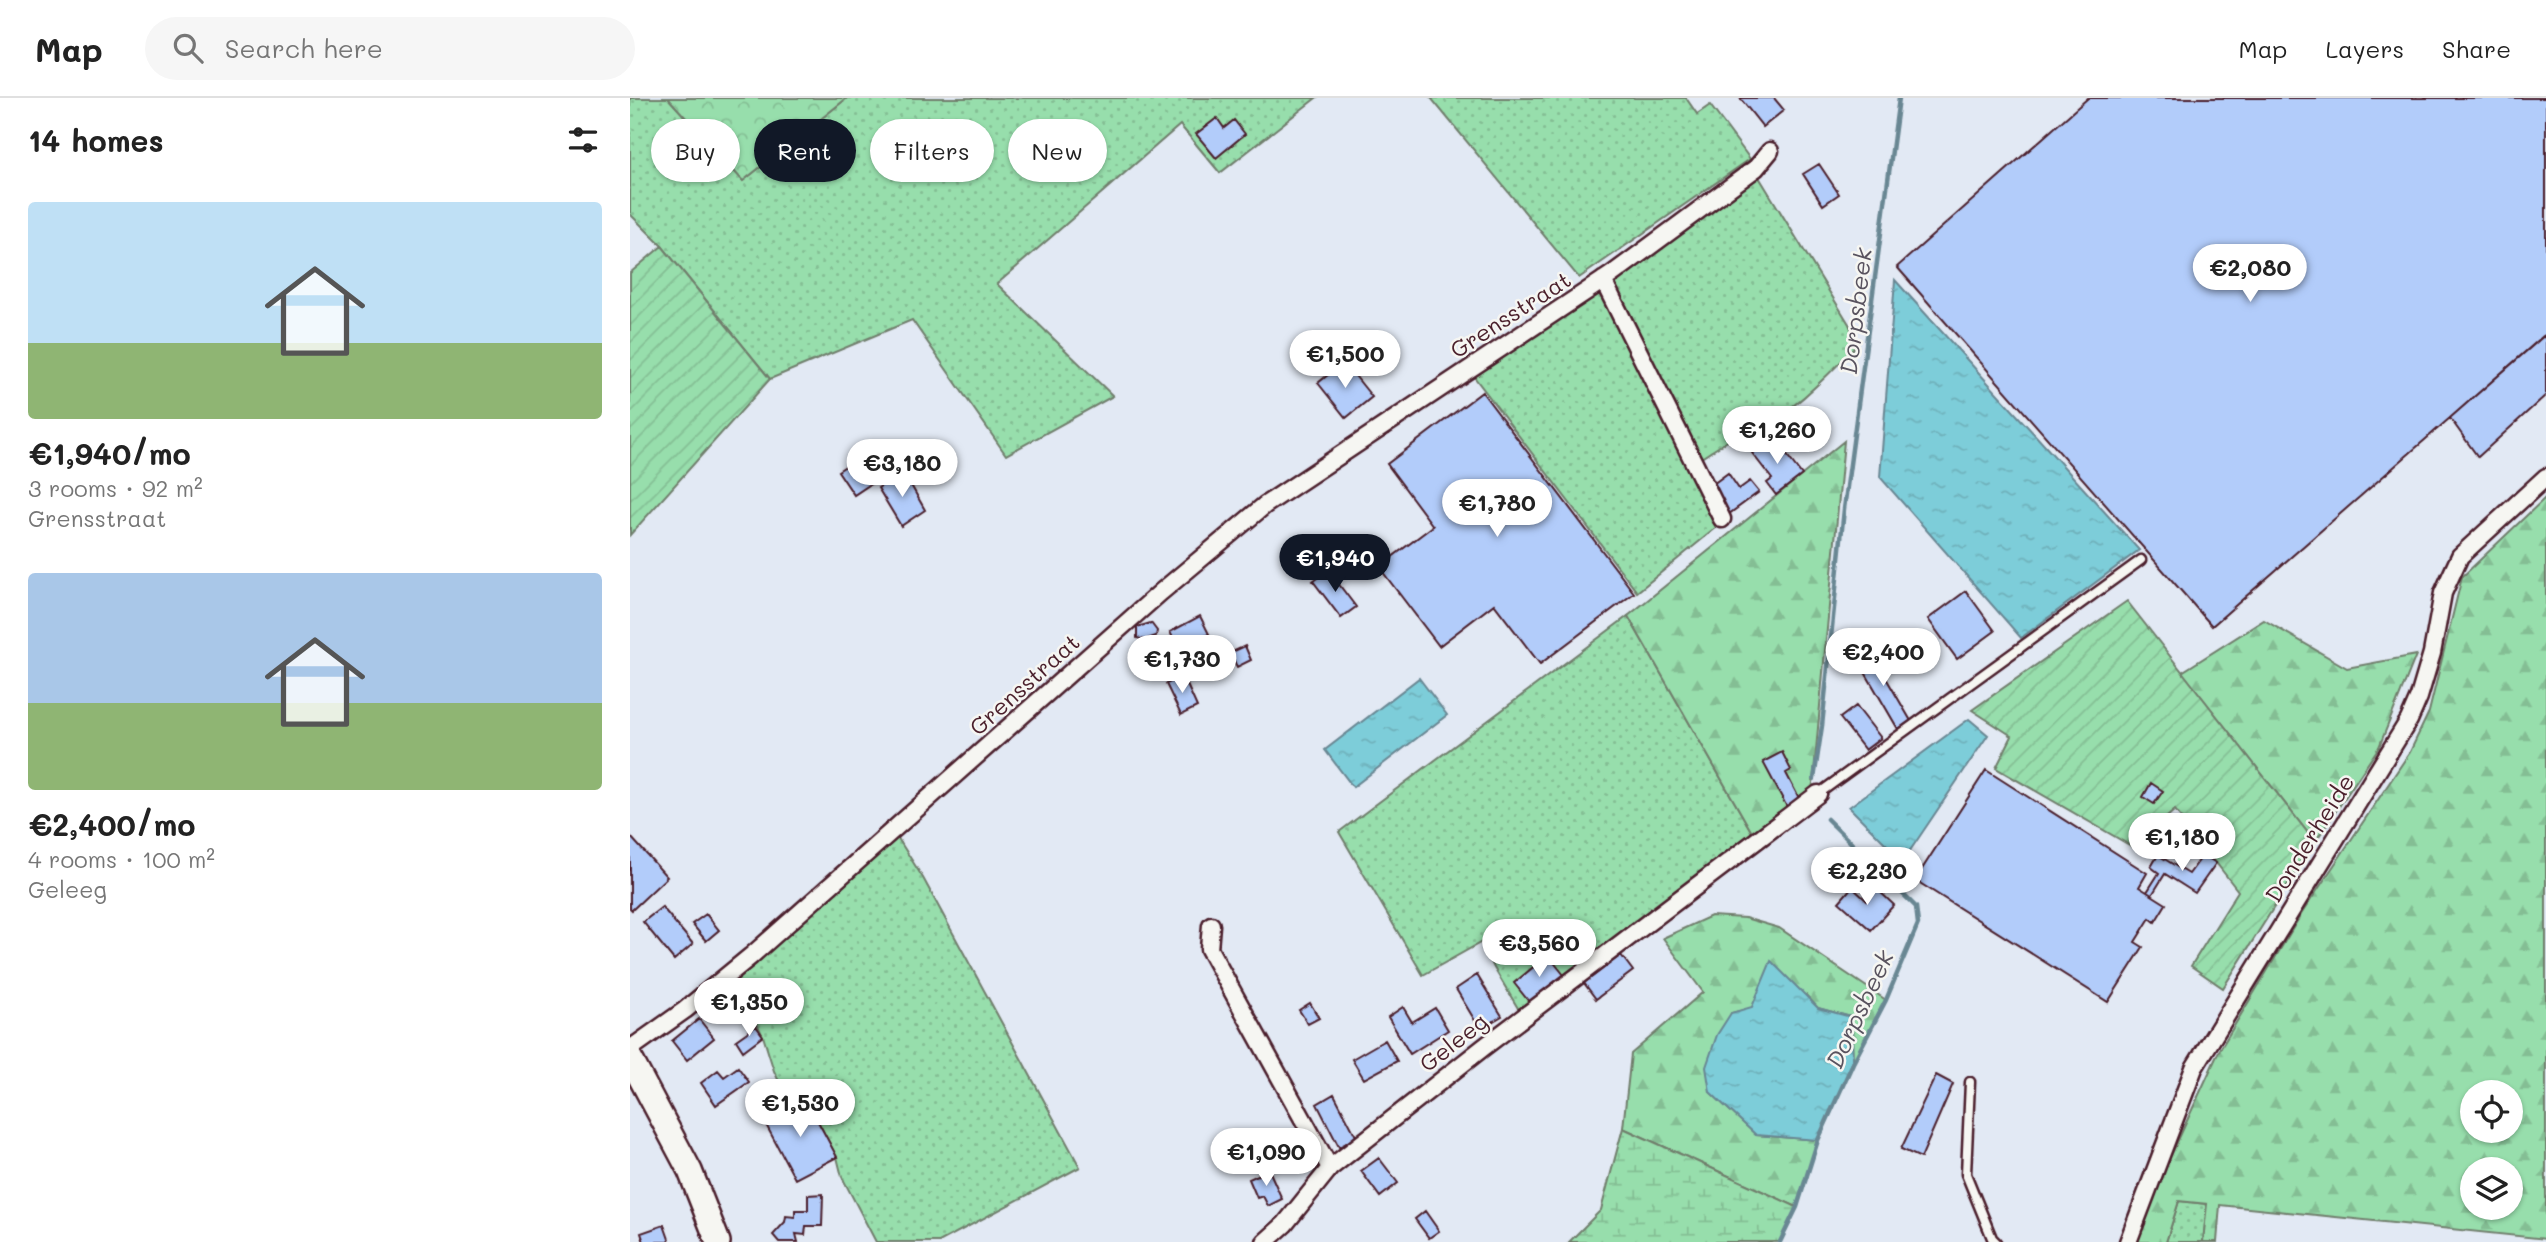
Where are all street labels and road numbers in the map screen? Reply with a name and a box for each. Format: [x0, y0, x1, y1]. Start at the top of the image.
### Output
street label: Grensstraat [1444, 264, 1576, 364]
street label: Grensstraat [963, 627, 1085, 741]
street label: Donderheide [2258, 768, 2360, 908]
street label: Geleeg [1413, 1006, 1493, 1078]

